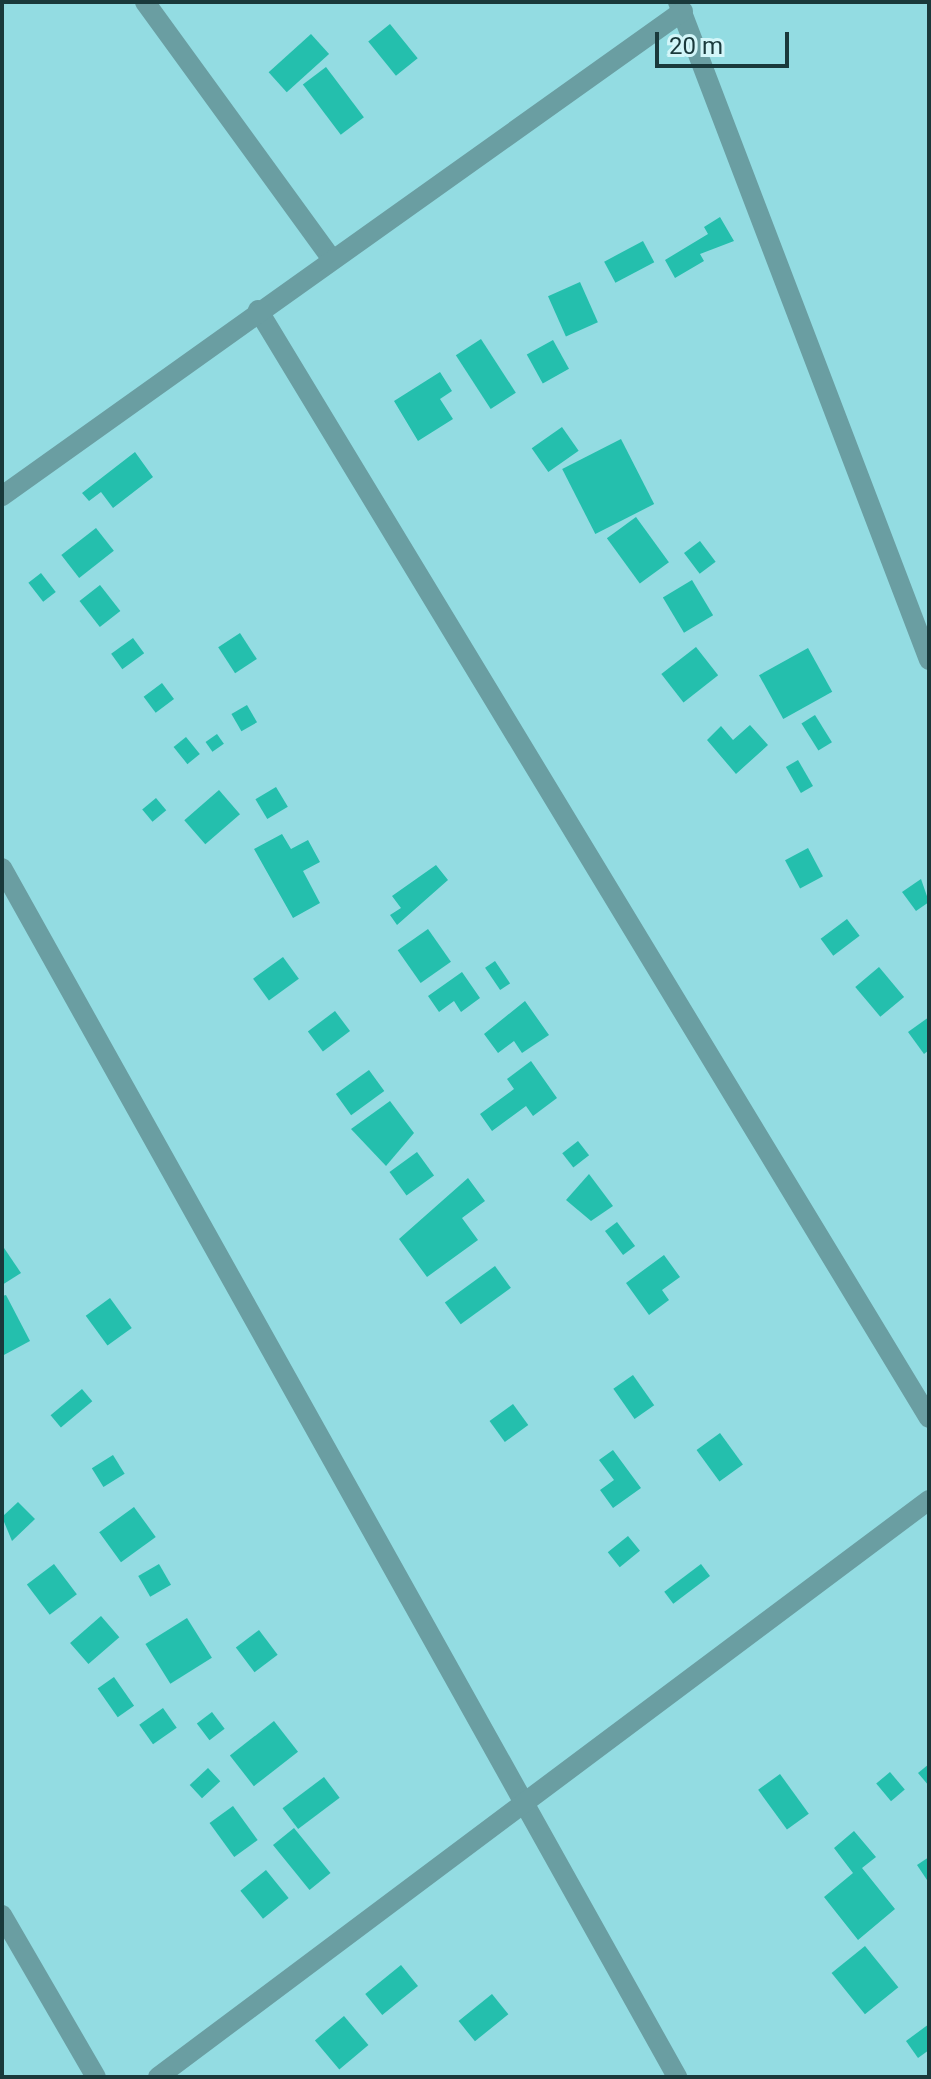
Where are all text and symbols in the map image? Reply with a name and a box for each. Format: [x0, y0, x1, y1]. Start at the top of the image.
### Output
scale bar [659, 16, 793, 66]
text: 20 m [669, 32, 723, 60]

